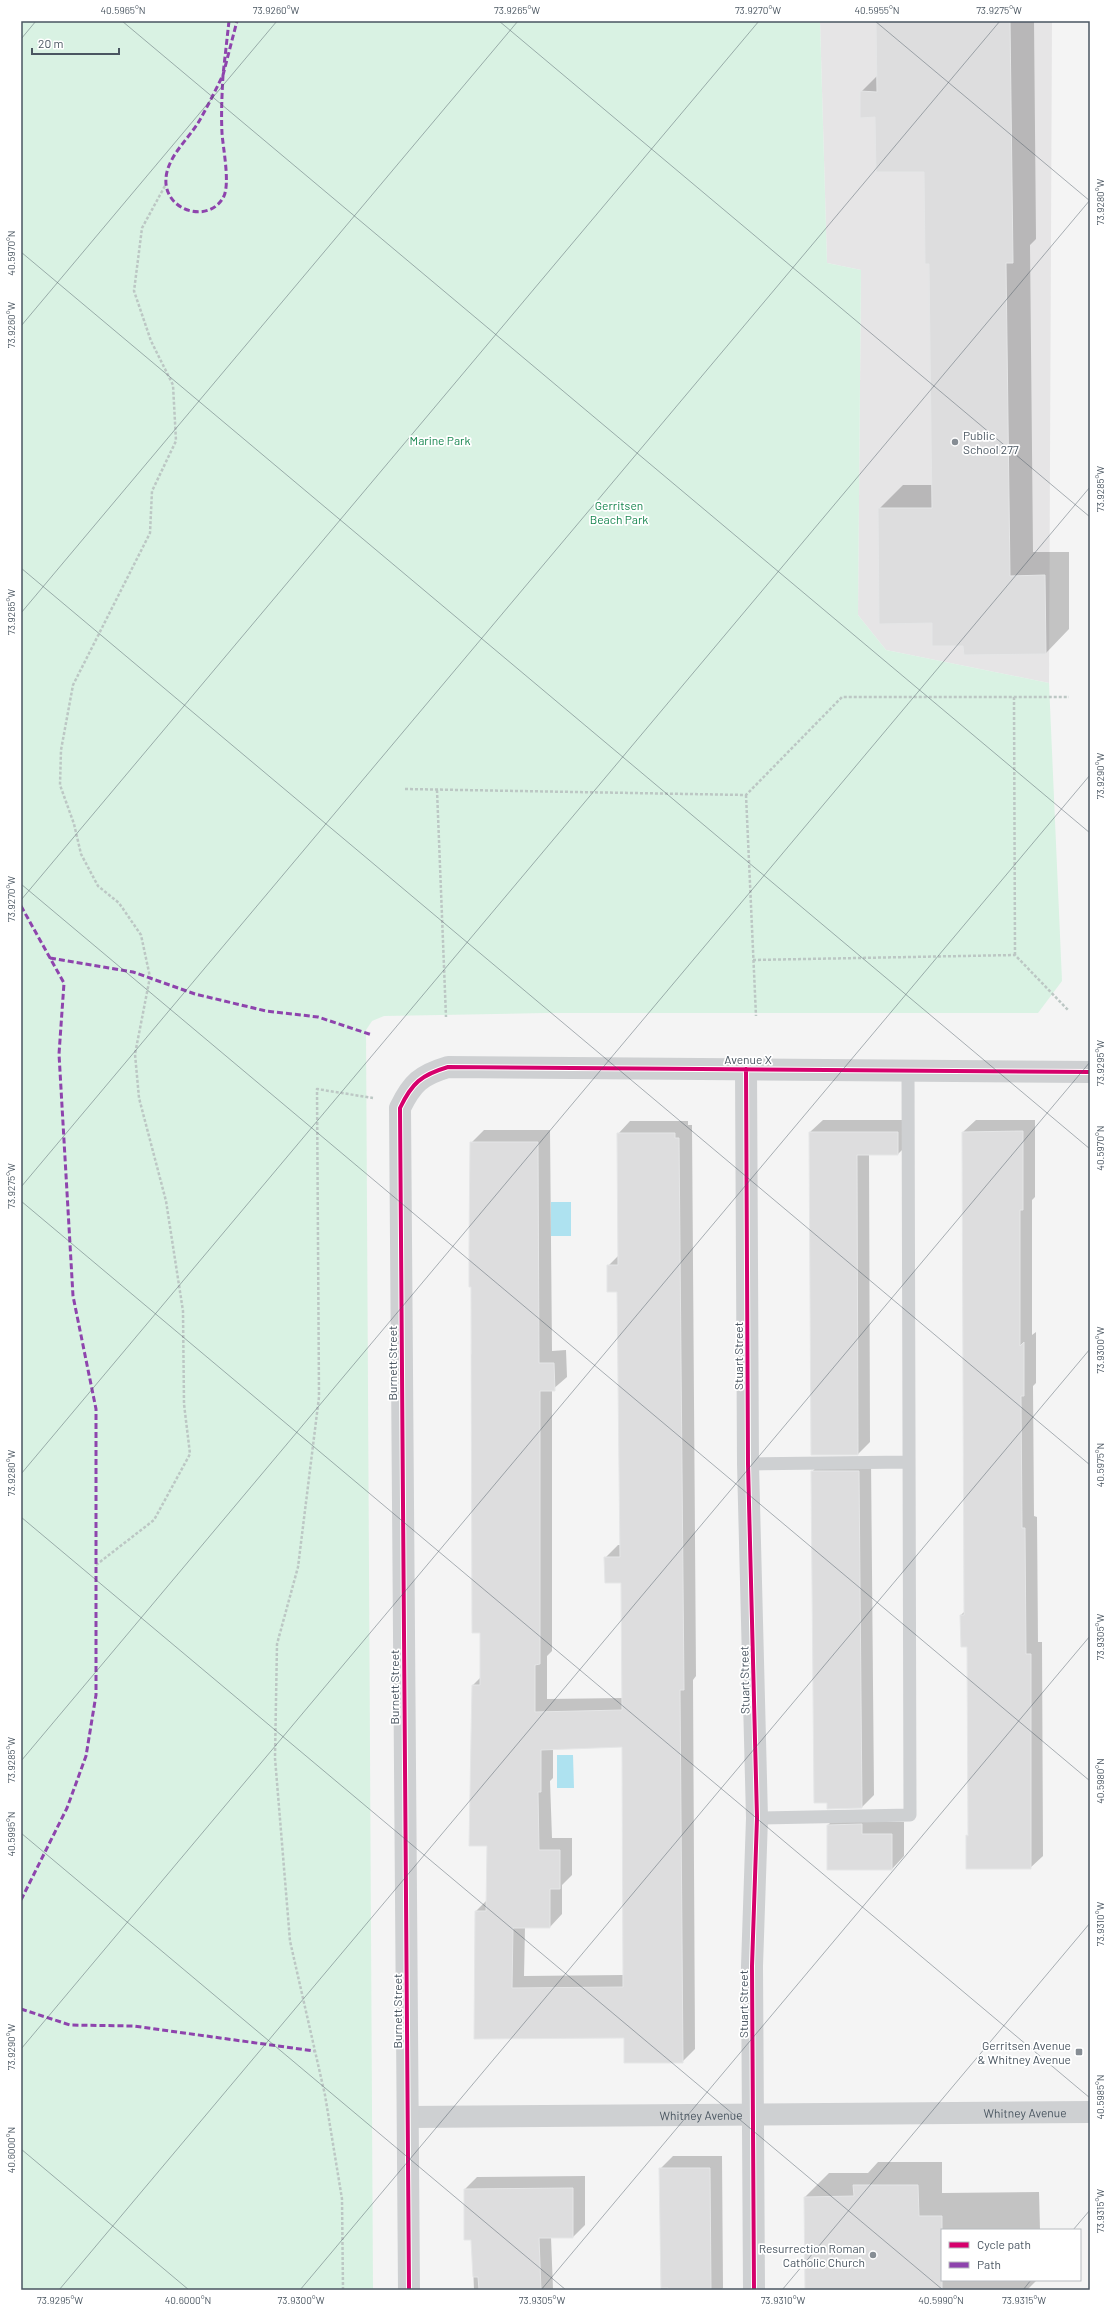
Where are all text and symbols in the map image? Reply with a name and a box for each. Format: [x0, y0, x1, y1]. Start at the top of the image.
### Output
text: 40.5965°N [100, 4, 146, 16]
text: 73.9260°W [253, 4, 300, 16]
text: 73.9265°W [494, 4, 540, 16]
text: 73.9270°W [735, 4, 781, 16]
text: 40.5955°N [854, 4, 900, 16]
text: 73.9275°W [976, 4, 1022, 16]
scale bar [32, 30, 119, 56]
text: 20 m [38, 36, 64, 50]
text: 73.9280°W [1094, 178, 1106, 225]
text: 40.5970°N [5, 230, 17, 276]
text: 73.9260°W [5, 301, 17, 348]
place label: Public School 277 [963, 428, 1019, 456]
park label: Marine Park [410, 433, 470, 447]
marker: Public School 277 [950, 437, 960, 447]
text: 73.9285°W [1094, 466, 1106, 512]
park label: Gerritsen Beach Park [590, 498, 648, 526]
text: 73.9265°W [5, 589, 17, 635]
text: 73.9290°W [1094, 752, 1106, 799]
text: 73.9270°W [5, 876, 17, 922]
text: 73.9295°W [1094, 1040, 1106, 1086]
street label: Avenue X [724, 1052, 772, 1066]
text: 40.5970°N [1094, 1125, 1106, 1171]
text: 73.9275°W [5, 1163, 17, 1209]
street label: Stuart Street [731, 1322, 745, 1390]
street label: Burnett Street [385, 1326, 399, 1400]
text: 73.9300°W [1094, 1326, 1106, 1373]
text: 40.5975°N [1094, 1443, 1106, 1487]
text: 73.9280°W [5, 1449, 17, 1496]
text: 73.9305°W [1094, 1614, 1106, 1660]
street label: Stuart Street [736, 1646, 752, 1714]
street label: Burnett Street [387, 1650, 401, 1724]
text: 73.9285°W [5, 1737, 17, 1783]
text: 40.5980°N [1094, 1758, 1106, 1804]
text: 40.5995°N [5, 1811, 17, 1857]
text: 73.9310°W [1094, 1901, 1106, 1946]
street label: Stuart Street [736, 1970, 750, 2038]
street label: Burnett Street [390, 1974, 404, 2048]
text: 73.9290°W [5, 2023, 17, 2070]
place label: Gerritsen Avenue & Whitney Avenue [978, 2038, 1071, 2066]
marker: Gerritsen Avenue & Whitney Avenue [1074, 2047, 1084, 2057]
text: 40.5985°N [1094, 2074, 1106, 2120]
street label: Whitney Avenue [983, 2105, 1067, 2120]
street label: Whitney Avenue [659, 2108, 743, 2122]
text: 40.6000°N [5, 2127, 17, 2173]
text: 73.9315°W [1094, 2189, 1106, 2233]
legend [941, 2229, 1081, 2281]
text: Cycle path [977, 2237, 1031, 2251]
place label: Resurrection Roman Catholic Church [759, 2241, 865, 2269]
marker: Resurrection Roman Catholic Church [868, 2250, 878, 2260]
text: Path [977, 2257, 1001, 2271]
text: 73.9295°W [37, 2294, 83, 2306]
text: 40.6000°N [165, 2294, 211, 2306]
text: 73.9300°W [278, 2294, 325, 2306]
text: 73.9305°W [519, 2294, 565, 2306]
text: 73.9310°W [761, 2294, 806, 2306]
text: 40.5990°N [918, 2294, 964, 2306]
text: 73.9315°W [1002, 2294, 1046, 2306]

